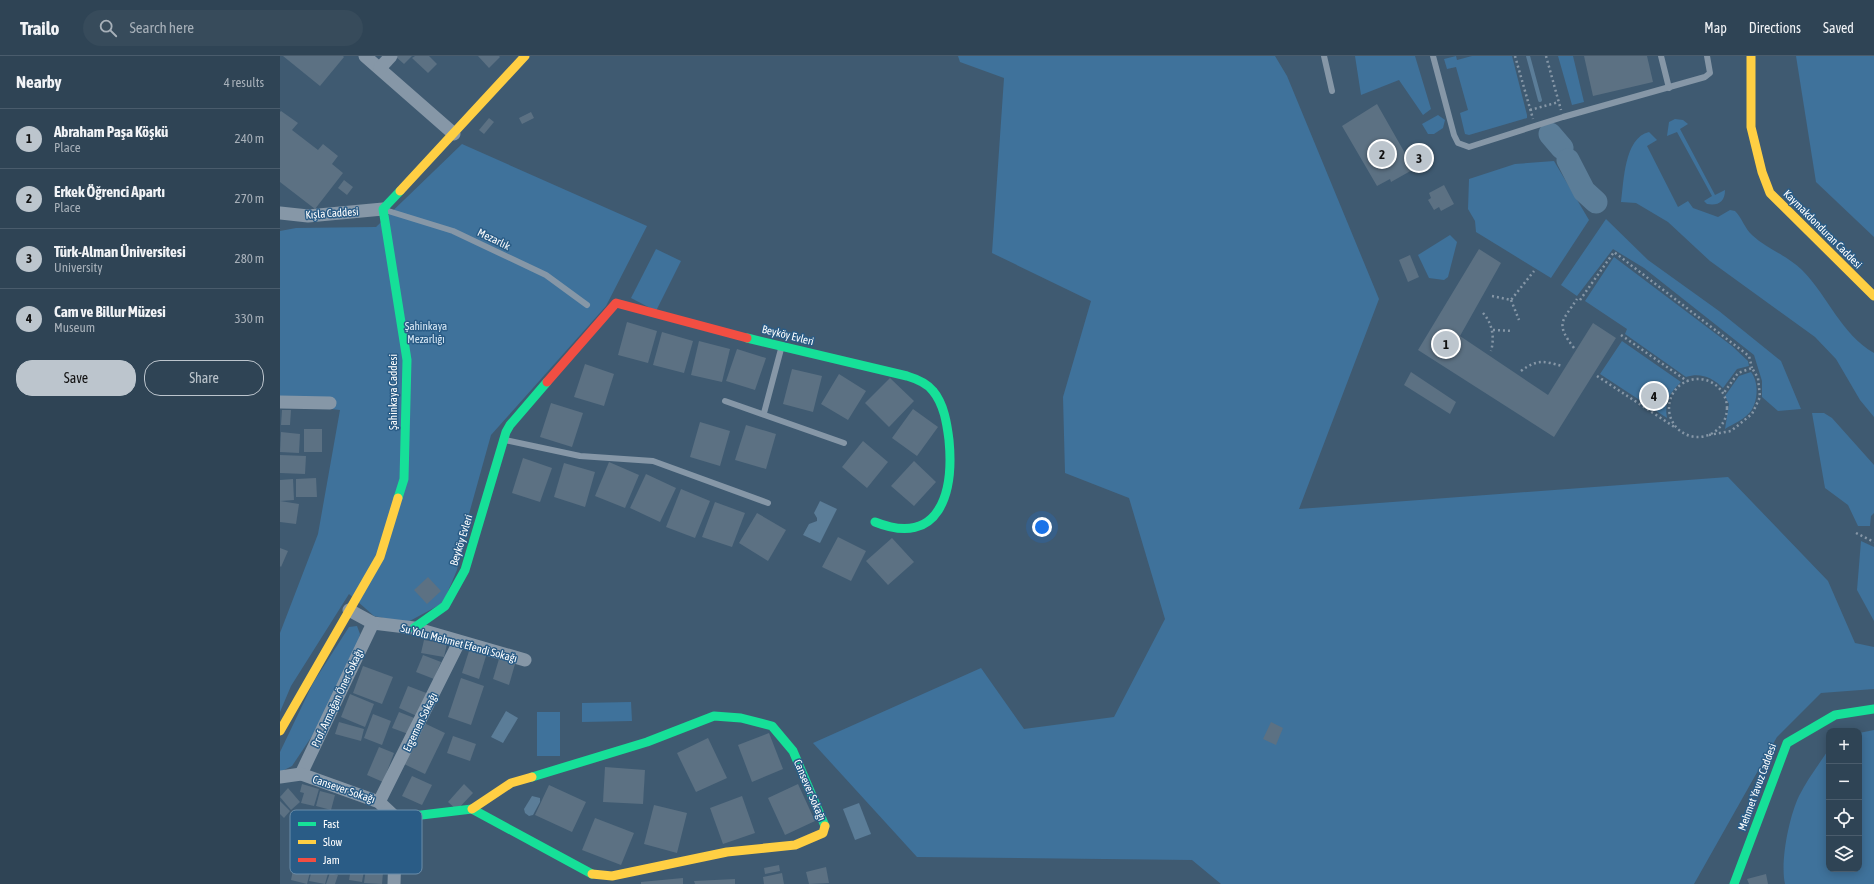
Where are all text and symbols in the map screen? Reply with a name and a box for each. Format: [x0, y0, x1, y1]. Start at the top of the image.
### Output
search box [83, 10, 363, 46]
text: Trailo [20, 17, 59, 39]
icon: search [97, 17, 119, 39]
text: Search here [129, 19, 194, 36]
text: Map [1704, 20, 1727, 36]
text: Directions [1749, 20, 1801, 36]
text: Saved [1823, 20, 1854, 36]
text: Nearby [16, 72, 62, 92]
text: 4 results [224, 75, 264, 90]
text: Abraham Paşa Köşkü [54, 123, 168, 140]
text: 1 [26, 131, 32, 146]
text: 240 m [235, 131, 264, 146]
pin: 2 [1369, 139, 1395, 169]
text: Place [54, 140, 81, 155]
pin: 3 [1406, 143, 1432, 173]
text: Erkek Öğrenci Apartı [54, 183, 165, 200]
street label: Kaymakdonduran Caddesi [1781, 187, 1865, 271]
text: 2 [26, 191, 32, 206]
text: 270 m [235, 191, 264, 206]
text: Place [54, 200, 81, 215]
street label: Kışla Caddesi [305, 205, 359, 221]
street label: Mezarlık [476, 226, 512, 252]
text: Türk-Alman Üniversitesi [54, 243, 186, 260]
text: 3 [26, 251, 32, 266]
text: 280 m [235, 251, 264, 266]
text: University [54, 260, 103, 275]
text: Cam ve Billur Müzesi [54, 303, 166, 320]
text: 4 [26, 311, 32, 326]
text: 330 m [235, 311, 264, 326]
text: Museum [54, 320, 95, 335]
park label: Şahinkaya Mezarlığı [405, 320, 447, 345]
street label: Beyköy Evleri [761, 323, 815, 347]
pin: 1 [1433, 329, 1459, 359]
street label: Şahinkaya Caddesi [387, 354, 399, 430]
button: Save [16, 360, 136, 396]
button: Share [144, 360, 264, 396]
pin: 4 [1641, 381, 1667, 411]
street label: Beyköy Evleri [447, 513, 475, 567]
your location [1032, 517, 1052, 537]
street label: Su Yolu Mehmet Efendi Sokağı [399, 622, 519, 664]
street label: Prof. Armağan Öner Sokağı [309, 647, 365, 749]
street label: Ergemen Sokağı [401, 691, 439, 753]
map controls [1826, 728, 1862, 872]
button: + [1826, 728, 1862, 764]
street label: Mehmet Yavuz Caddesi [1736, 742, 1778, 832]
street label: Cansever Sokağı [792, 758, 828, 822]
button: − [1826, 764, 1862, 800]
street label: Cansever Sokağı [311, 773, 377, 805]
button: locate [1826, 800, 1862, 836]
legend [290, 810, 422, 874]
text: Fast [323, 818, 339, 830]
text: Slow [323, 836, 342, 848]
button: layers [1826, 836, 1862, 872]
text: Jam [323, 854, 340, 866]

